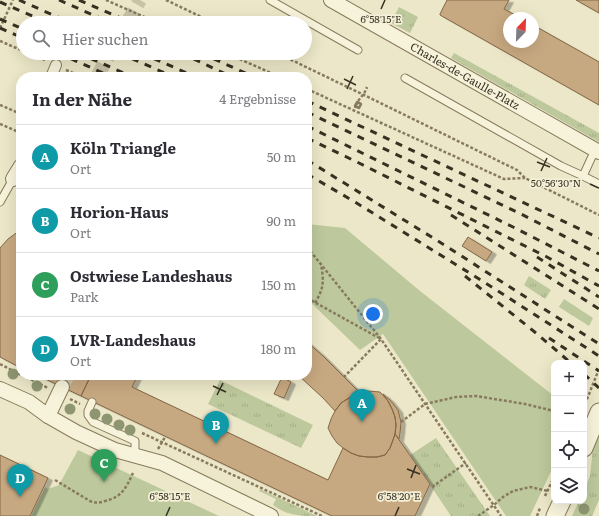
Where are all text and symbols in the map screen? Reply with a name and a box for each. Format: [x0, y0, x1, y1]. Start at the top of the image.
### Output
text: 6°58'15"E [361, 11, 401, 26]
north arrow [503, 12, 539, 48]
search box [16, 16, 312, 60]
icon: search [30, 27, 52, 49]
text: Hier suchen [62, 27, 148, 50]
street label: Charles-de-Gaulle-Platz [408, 38, 524, 113]
text: In der Nähe [32, 86, 132, 111]
text: 4 Ergebnisse [219, 89, 296, 108]
text: Köln Triangle [70, 136, 176, 159]
text: A [40, 147, 50, 166]
text: 50 m [267, 147, 296, 166]
text: Ort [70, 159, 91, 178]
text: 50°56'30"N [531, 175, 581, 190]
text: Horion-Haus [70, 200, 169, 223]
text: B [41, 211, 49, 230]
text: 90 m [266, 211, 296, 230]
text: Ort [70, 223, 91, 242]
text: Ostwiese Landeshaus [70, 264, 232, 287]
text: C [40, 275, 50, 294]
text: 150 m [261, 275, 296, 294]
text: Park [70, 287, 99, 306]
your location [363, 304, 383, 324]
text: LVR-Landeshaus [70, 328, 196, 351]
text: D [40, 339, 50, 358]
text: 180 m [261, 339, 296, 358]
text: Ort [70, 351, 91, 370]
map controls [551, 360, 587, 504]
button: + [551, 360, 587, 396]
pin: A [349, 389, 375, 422]
button: − [551, 396, 587, 432]
pin: B [203, 411, 229, 444]
button: locate [551, 432, 587, 468]
pin: C [91, 449, 117, 482]
pin: D [7, 464, 33, 497]
button: layers [551, 468, 587, 504]
text: 6°58'15"E [150, 488, 190, 503]
text: 6°58'20"E [378, 488, 420, 503]

